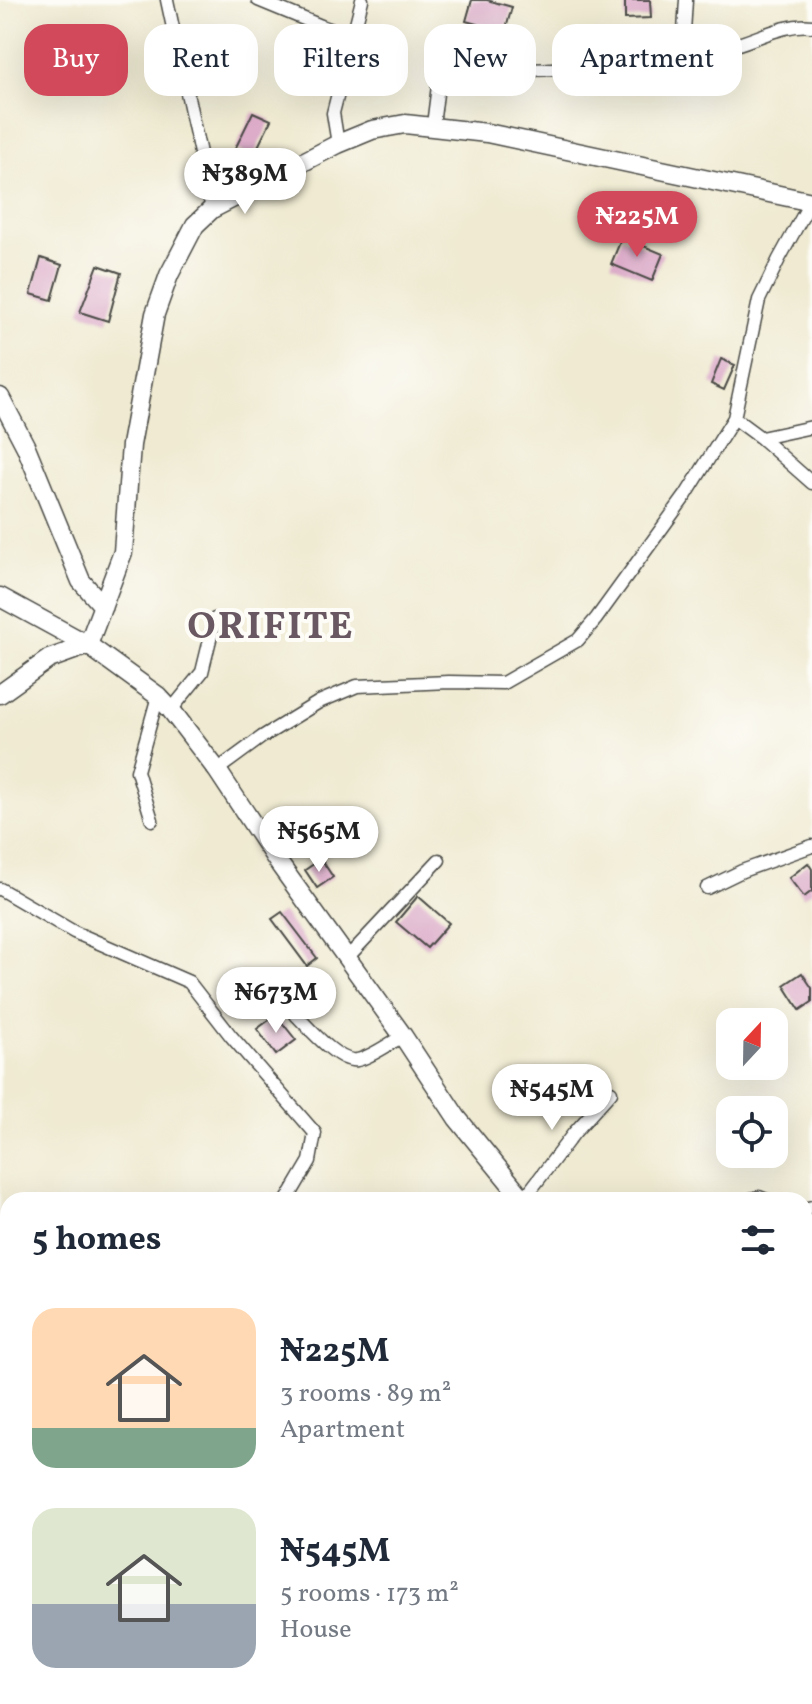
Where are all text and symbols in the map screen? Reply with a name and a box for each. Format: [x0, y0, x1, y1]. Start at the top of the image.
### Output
chip: Buy [24, 24, 128, 96]
chip: Rent [144, 24, 258, 96]
chip: Filters [274, 24, 408, 96]
chip: New [424, 24, 536, 96]
chip: Apartment [552, 24, 742, 96]
pin: ₦389M [189, 148, 301, 216]
text: ₦389M [202, 156, 288, 192]
pin: ₦225M [581, 191, 693, 259]
text: ₦225M [595, 199, 679, 235]
district label: ORIFITE [187, 602, 355, 655]
pin: ₦565M [263, 806, 375, 874]
text: ₦565M [277, 814, 361, 850]
pin: ₦673M [220, 967, 332, 1035]
text: ₦673M [234, 975, 318, 1011]
north arrow [716, 1008, 788, 1080]
map controls [716, 1008, 788, 1168]
pin: ₦545M [496, 1064, 608, 1132]
text: ₦545M [510, 1072, 594, 1108]
button: locate [716, 1096, 788, 1168]
text: 5 homes [32, 1217, 162, 1264]
icon: filters [736, 1218, 780, 1262]
text: ₦225M [280, 1329, 389, 1376]
icon: home [96, 1340, 192, 1436]
text: 3 rooms · 89 m² [280, 1376, 451, 1412]
text: Apartment [280, 1412, 405, 1448]
text: ₦545M [280, 1529, 390, 1576]
icon: home [96, 1540, 192, 1636]
text: 5 rooms · 173 m² [280, 1576, 459, 1612]
text: House [280, 1612, 352, 1648]

